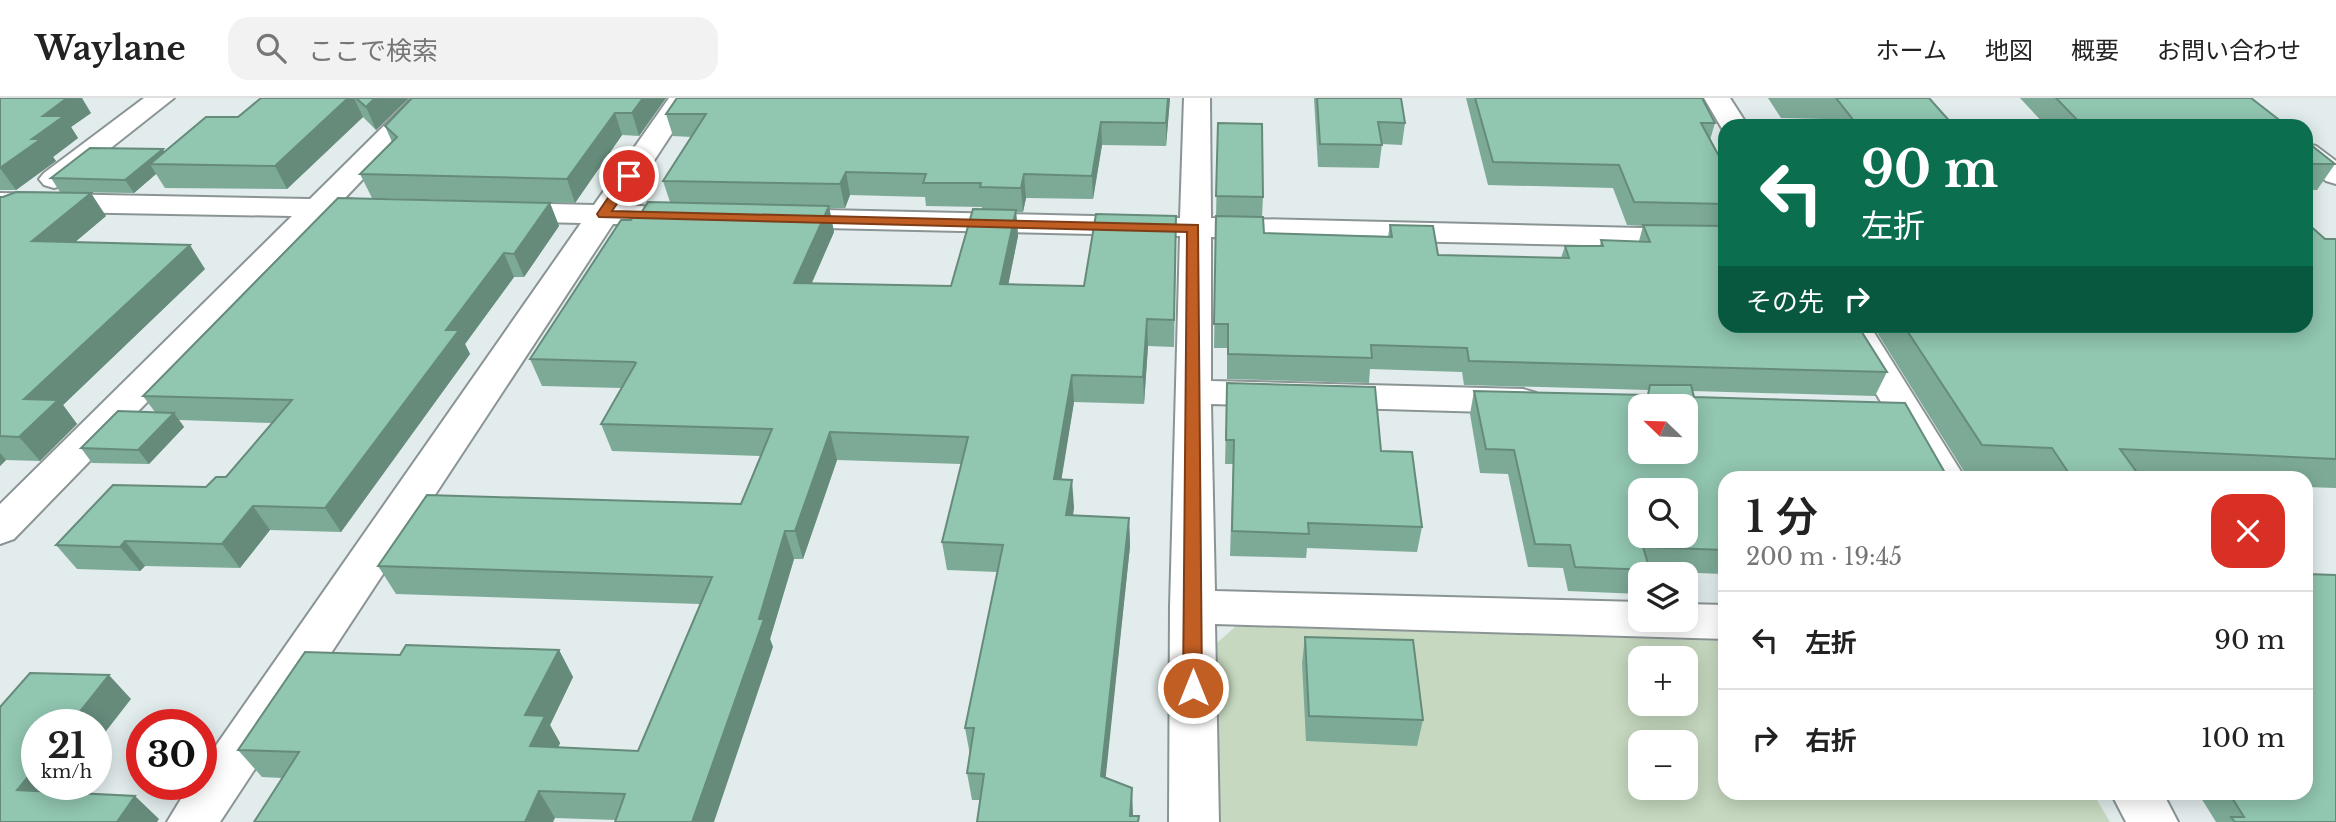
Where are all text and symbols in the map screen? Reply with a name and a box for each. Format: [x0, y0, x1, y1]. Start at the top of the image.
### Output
search box [228, 17, 718, 80]
text: Waylane [35, 28, 186, 69]
icon: search [252, 29, 290, 67]
text: ここで検索 [308, 35, 438, 67]
text: ホーム [1876, 36, 1947, 65]
text: 地図 [1985, 36, 2033, 65]
text: 概要 [2071, 36, 2119, 65]
text: お問い合わせ [2157, 36, 2301, 65]
text: 90 m [1861, 139, 1998, 200]
pin [599, 146, 659, 206]
icon: left [1746, 147, 1837, 238]
icon: arrive [610, 157, 648, 195]
text: 左折 [1861, 206, 1925, 246]
icon: right [1838, 280, 1876, 318]
text: その先 [1746, 286, 1824, 318]
north arrow [1628, 394, 1698, 464]
map controls [1628, 394, 1698, 800]
button: search [1628, 478, 1698, 548]
text: 1 分 [1746, 491, 1818, 543]
button: close [2211, 494, 2285, 568]
text: 200 m · 19:45 [1746, 543, 1902, 571]
button: layers [1628, 562, 1698, 632]
icon: left [1746, 621, 1784, 659]
text: 90 m [2214, 624, 2285, 656]
text: 左折 [1805, 627, 1857, 659]
button: + [1628, 646, 1698, 716]
position arrow [1156, 651, 1230, 725]
speed limit sign: 30 [126, 709, 217, 800]
icon: right [1746, 719, 1784, 757]
text: 100 m [2201, 722, 2285, 754]
text: 21 [47, 724, 86, 767]
text: 右折 [1805, 725, 1857, 757]
button: − [1628, 730, 1698, 800]
text: km/h [41, 761, 92, 783]

